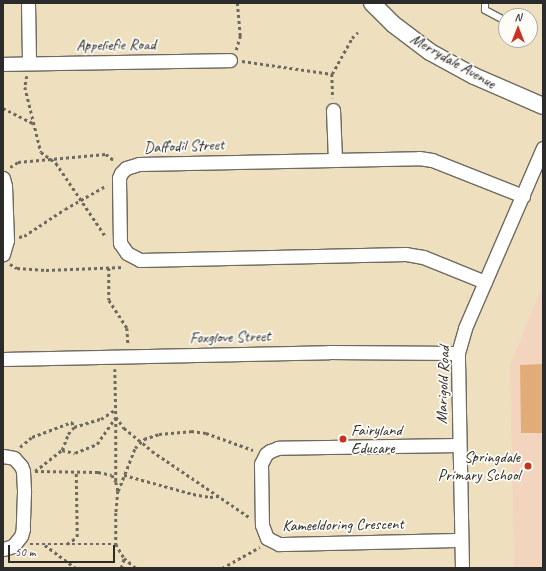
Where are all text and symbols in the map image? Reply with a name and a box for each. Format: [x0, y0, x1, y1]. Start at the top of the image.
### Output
north arrow [498, 8, 538, 48]
text: N [515, 10, 521, 24]
street label: Merrydale Avenue [407, 29, 499, 93]
street label: Appeliefie Road [76, 35, 156, 55]
street label: Daffodil Street [143, 135, 225, 157]
street label: Foxglove Street [189, 327, 271, 347]
street label: Marigold Road [432, 346, 454, 424]
place label: Fairyland Educare [351, 420, 402, 458]
marker: Fairyland Educare [338, 434, 348, 444]
place label: Springdale Primary School [438, 447, 520, 485]
marker: Springdale Primary School [523, 461, 533, 471]
street label: Kameeldoring Crescent [282, 514, 404, 536]
scale bar [10, 537, 117, 563]
text: 50 m [15, 544, 35, 560]

